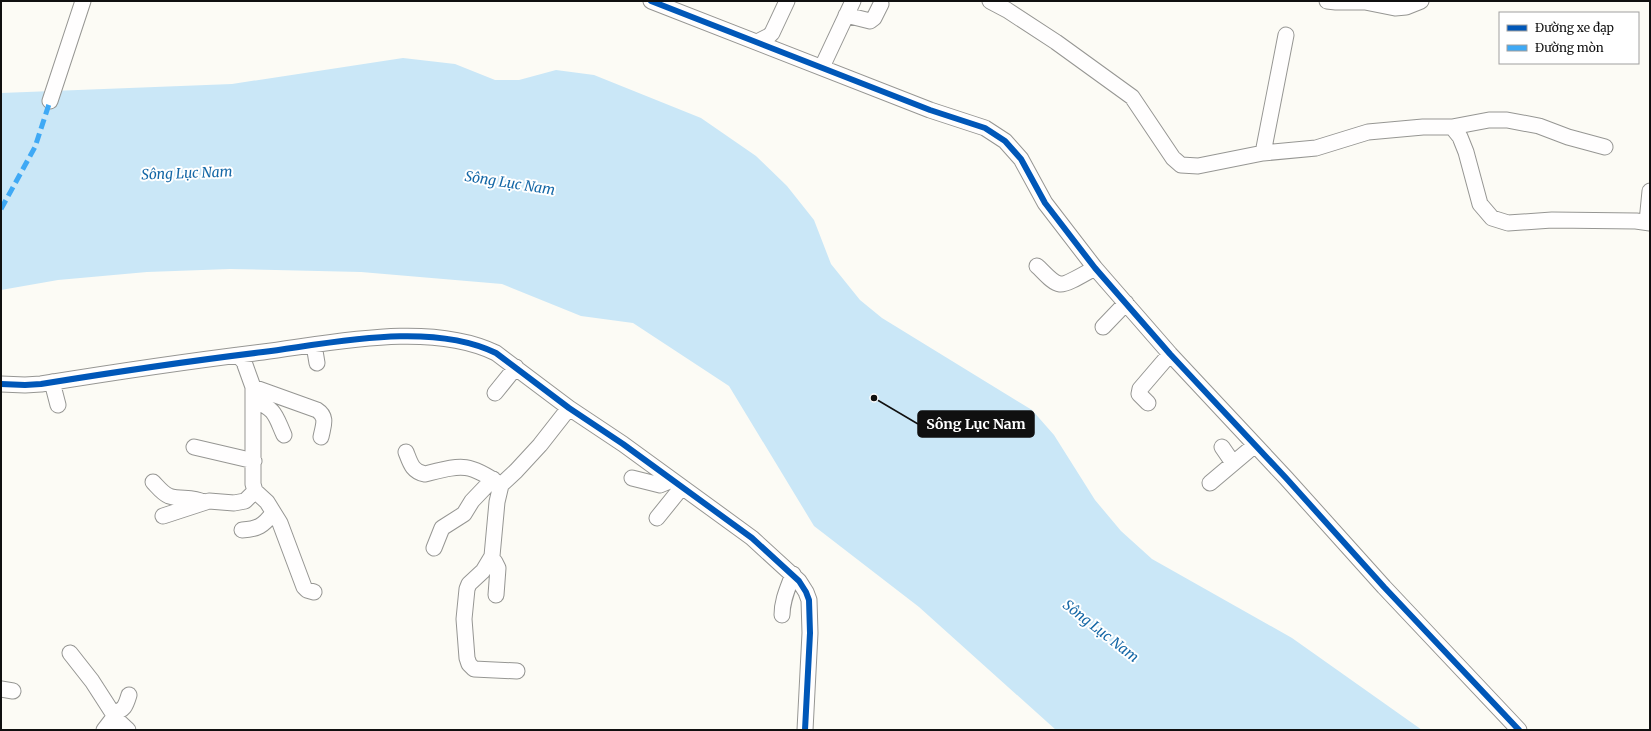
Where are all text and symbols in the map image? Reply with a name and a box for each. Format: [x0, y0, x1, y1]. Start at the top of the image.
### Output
legend [1499, 12, 1639, 64]
text: Đường xe đạp [1535, 20, 1614, 35]
text: Đường mòn [1535, 40, 1604, 55]
water label: Sông Lục Nam [141, 162, 233, 184]
water label: Sông Lục Nam [464, 167, 557, 199]
callout: Sông Lục Nam [918, 411, 1034, 437]
text: Sông Lục Nam [926, 415, 1026, 433]
water label: Sông Lục Nam [1060, 596, 1143, 666]

